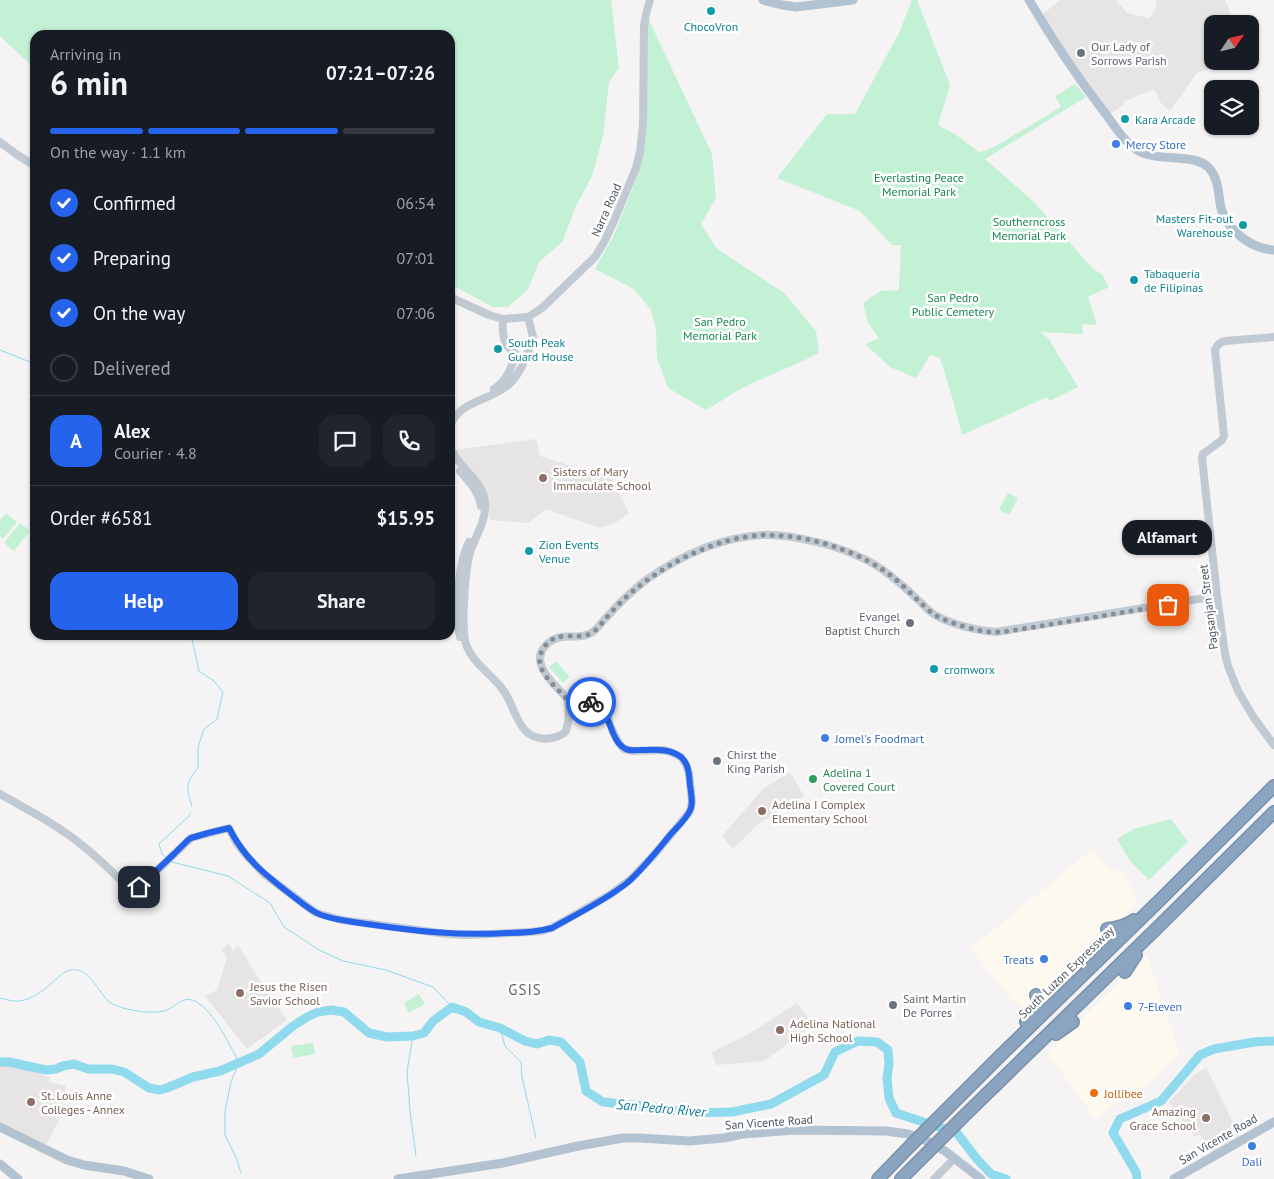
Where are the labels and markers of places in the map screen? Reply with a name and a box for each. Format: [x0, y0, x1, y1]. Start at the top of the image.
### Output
marker: ChocoVron [705, 5, 717, 17]
place label: ChocoVron [684, 19, 738, 34]
place label: Our Lady of Sorrows Parish [1091, 39, 1167, 68]
marker: Our Lady of Sorrows Parish [1075, 47, 1087, 59]
place label: Kara Arcade [1135, 112, 1196, 127]
marker: Kara Arcade [1119, 113, 1131, 125]
place label: Mercy Store [1126, 137, 1186, 152]
marker: Mercy Store [1110, 138, 1122, 150]
place label: Masters Fit-out Warehouse [1156, 211, 1233, 240]
marker: Masters Fit-out Warehouse [1237, 219, 1249, 231]
place label: Tabaqueria de Filipinas [1144, 266, 1203, 295]
marker: Tabaqueria de Filipinas [1128, 274, 1140, 286]
place label: South Peak Guard House [508, 335, 574, 364]
marker: South Peak Guard House [492, 343, 504, 355]
place label: Sisters of Mary Immaculate School [553, 464, 652, 493]
marker: Sisters of Mary Immaculate School [537, 472, 549, 484]
callout: Alfamart [1123, 520, 1213, 555]
place label: Zion Events Venue [538, 537, 599, 566]
marker: Zion Events Venue [523, 545, 535, 557]
pin [1147, 584, 1189, 626]
place label: Evangel Baptist Church [825, 609, 900, 638]
marker: Evangel Baptist Church [904, 617, 916, 629]
place label: cromworx [944, 662, 995, 677]
marker: cromworx [928, 663, 940, 675]
place label: Jomel's Foodmart [834, 731, 924, 746]
marker: Jomel's Foodmart [819, 732, 831, 744]
place label: Chirst the King Parish [727, 747, 785, 776]
marker: Chirst the King Parish [711, 755, 723, 767]
place label: Adelina 1 Covered Court [823, 765, 895, 794]
marker: Adelina 1 Covered Court [807, 773, 819, 785]
place label: Adelina I Complex Elementary School [772, 797, 868, 826]
marker: Adelina I Complex Elementary School [756, 805, 768, 817]
pin [118, 866, 160, 908]
place label: Treats [1003, 952, 1034, 967]
marker: Treats [1038, 953, 1050, 965]
place label: Jesus the Risen Savior School [249, 979, 327, 1008]
marker: Jesus the Risen Savior School [234, 987, 246, 999]
place label: Saint Martin De Porres [903, 991, 966, 1020]
marker: Saint Martin De Porres [887, 999, 899, 1011]
place label: 7-Eleven [1138, 999, 1182, 1014]
marker: 7-Eleven [1122, 1000, 1134, 1012]
place label: Adelina National High School [790, 1016, 876, 1045]
marker: Adelina National High School [774, 1024, 786, 1036]
place label: Jollibee [1103, 1086, 1143, 1101]
marker: Jollibee [1088, 1087, 1100, 1099]
place label: St. Louis Anne Colleges - Annex [41, 1088, 125, 1117]
marker: St. Louis Anne Colleges - Annex [25, 1096, 37, 1108]
place label: Amazing Grace School [1129, 1104, 1196, 1133]
marker: Amazing Grace School [1200, 1112, 1212, 1124]
marker: Dali [1246, 1140, 1258, 1152]
place label: Dali [1242, 1154, 1262, 1169]

